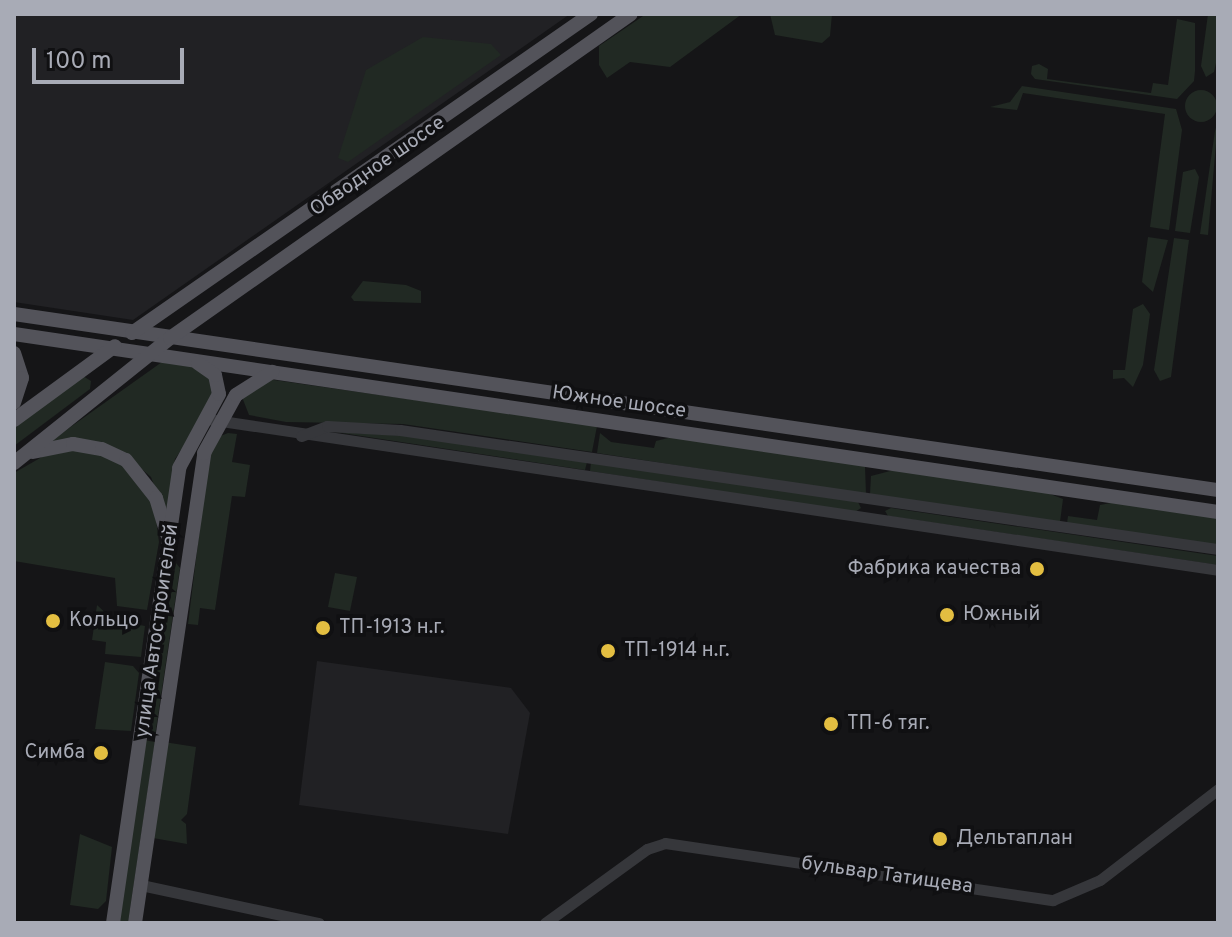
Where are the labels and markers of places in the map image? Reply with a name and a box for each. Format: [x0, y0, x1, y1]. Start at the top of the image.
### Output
place label: Фабрика качества [848, 557, 1021, 581]
marker: Фабрика качества [1028, 560, 1046, 578]
place label: Южный [963, 603, 1040, 627]
marker: Южный [938, 606, 956, 624]
place label: Кольцо [69, 609, 139, 633]
marker: Кольцо [44, 612, 62, 630]
place label: ТП-1913 н.г. [339, 616, 445, 640]
marker: ТП-1913 н.г. [314, 619, 332, 637]
place label: ТП-1914 н.г. [624, 639, 730, 663]
marker: ТП-1914 н.г. [599, 642, 617, 660]
place label: ТП-6 тяг. [847, 712, 930, 736]
marker: ТП-6 тяг. [822, 715, 840, 733]
place label: Симба [25, 741, 85, 765]
marker: Симба [92, 744, 110, 762]
place label: Дельтаплан [956, 827, 1073, 851]
marker: Дельтаплан [931, 830, 949, 848]

